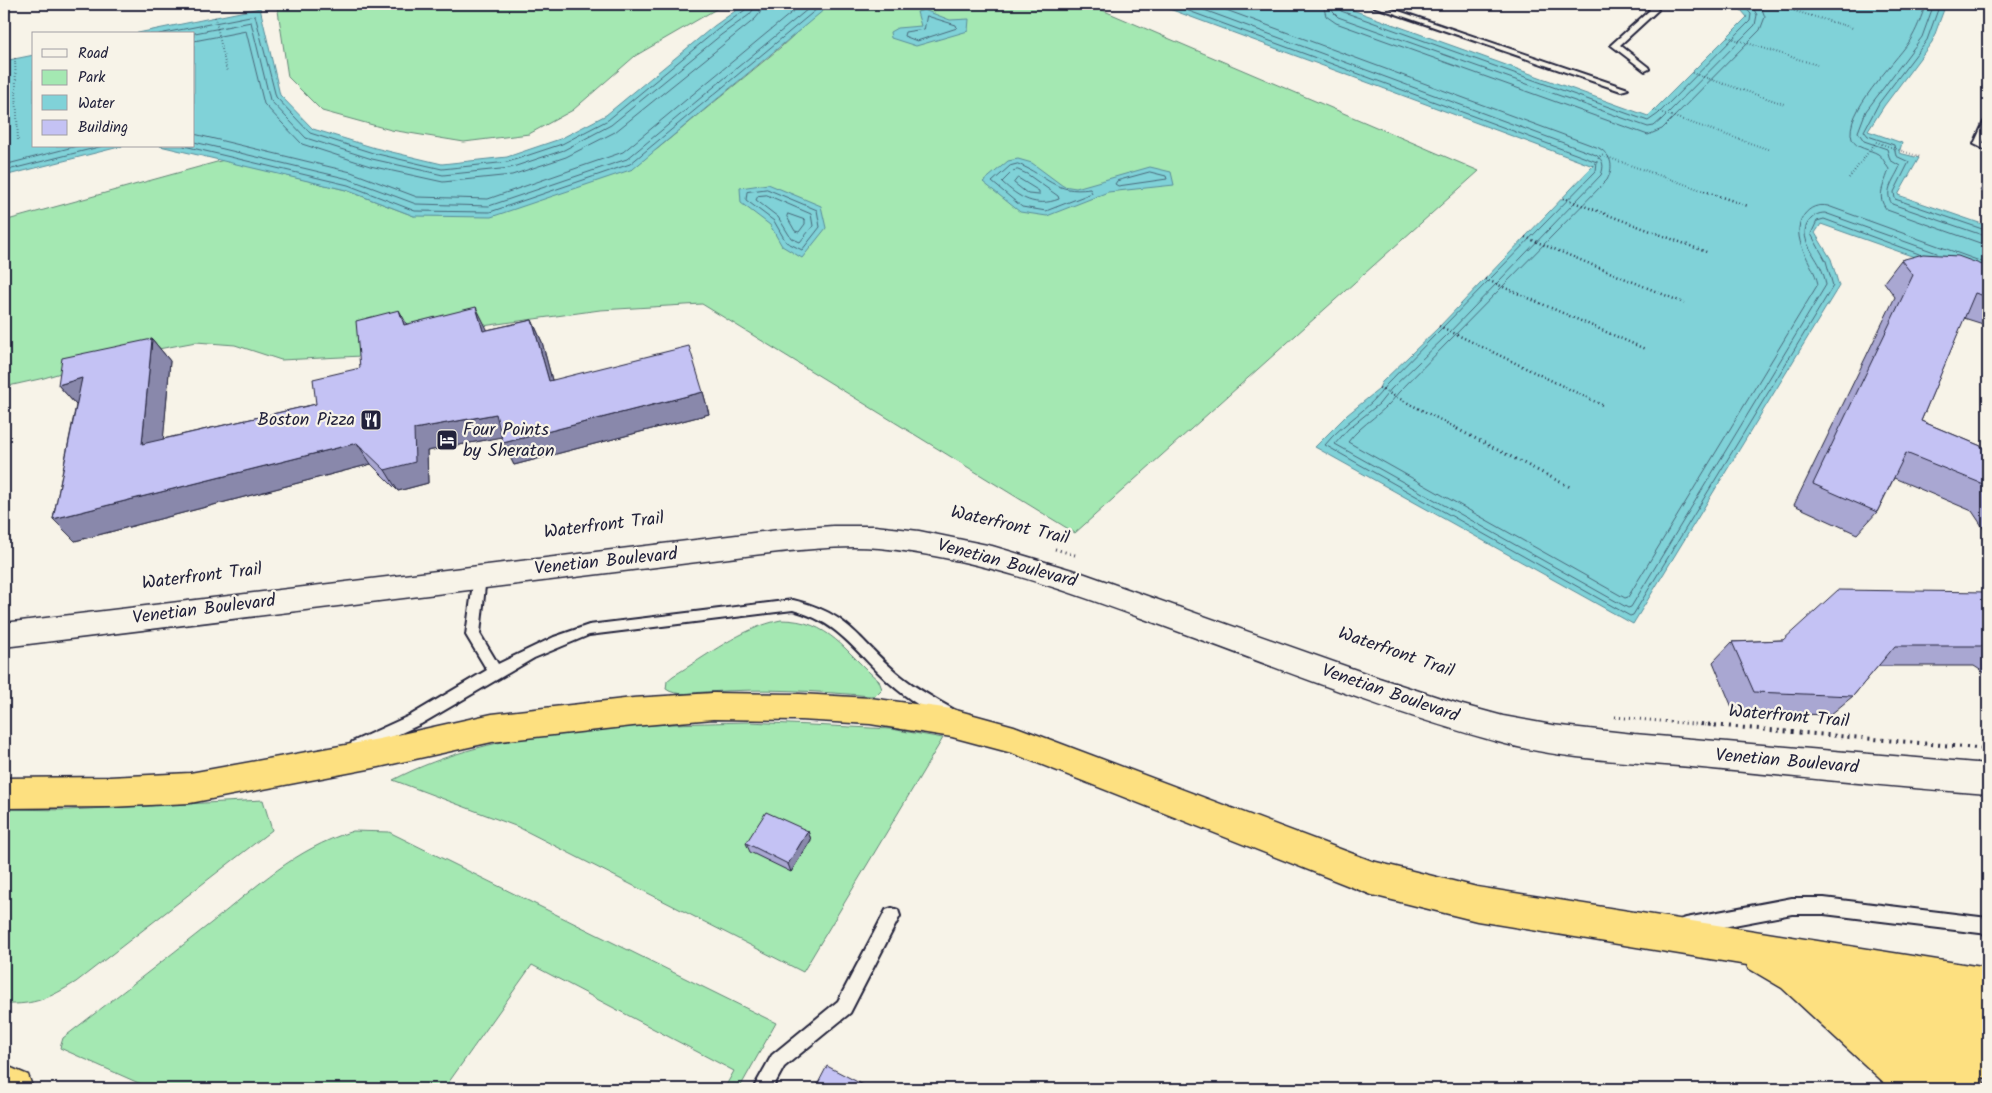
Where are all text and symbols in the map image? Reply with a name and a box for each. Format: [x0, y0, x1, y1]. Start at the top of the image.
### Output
legend [32, 32, 195, 148]
text: Road [78, 42, 109, 66]
text: Park [78, 66, 106, 90]
text: Water [78, 92, 115, 116]
text: Building [78, 116, 128, 140]
place label: Boston Pizza [257, 406, 355, 435]
restaurant icon: Boston Pizza [359, 408, 383, 432]
place label: Four Points by Sheraton [463, 416, 555, 466]
hotel icon: Four Points by Sheraton [435, 428, 459, 452]
street label: Waterfront Trail [948, 498, 1073, 554]
street label: Waterfront Trail [542, 504, 666, 548]
street label: Venetian Boulevard [934, 531, 1081, 597]
street label: Venetian Boulevard [533, 540, 680, 584]
street label: Waterfront Trail [140, 555, 264, 599]
street label: Venetian Boulevard [131, 587, 278, 633]
street label: Waterfront Trail [1334, 620, 1458, 687]
street label: Venetian Boulevard [1317, 657, 1464, 731]
street label: Waterfront Trail [1727, 697, 1851, 737]
street label: Venetian Boulevard [1714, 741, 1861, 783]

